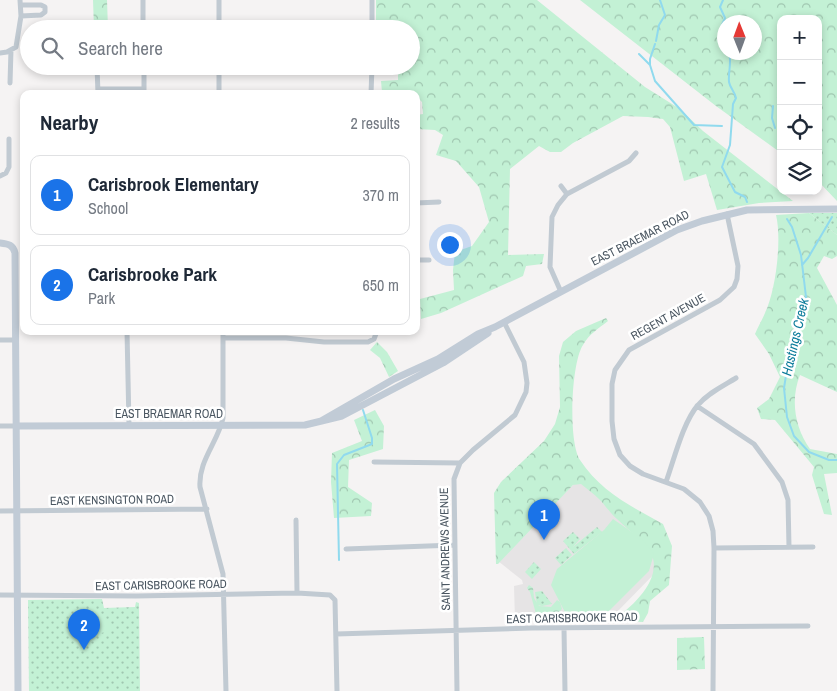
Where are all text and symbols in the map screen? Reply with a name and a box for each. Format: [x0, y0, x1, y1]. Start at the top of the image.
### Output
north arrow [717, 15, 762, 60]
map controls [777, 15, 822, 195]
button: + [777, 15, 822, 60]
search box [20, 20, 420, 75]
icon: search [38, 34, 66, 62]
text: Search here [78, 35, 163, 61]
button: − [777, 60, 822, 105]
button: locate [777, 105, 822, 150]
text: Nearby [40, 108, 98, 137]
text: 2 results [350, 112, 400, 134]
button: layers [777, 150, 822, 195]
text: Carisbrook Elementary [88, 171, 259, 197]
text: 1 [53, 184, 61, 206]
text: 370 m [363, 184, 399, 206]
text: School [88, 197, 128, 219]
street label: EAST BRAEMAR ROAD [588, 206, 692, 270]
your location [437, 232, 463, 258]
text: Carisbrooke Park [88, 261, 217, 287]
text: 2 [53, 274, 61, 296]
text: 650 m [363, 274, 399, 296]
text: Park [88, 287, 115, 309]
street label: REGENT AVENUE [628, 290, 708, 344]
water label: Hastings Creek [777, 295, 813, 378]
street label: EAST BRAEMAR ROAD [115, 406, 223, 422]
street label: SAINT ANDREWS AVENUE [436, 487, 454, 611]
street label: EAST KENSINGTON ROAD [50, 491, 174, 509]
pin: 1 [528, 499, 560, 540]
street label: EAST CARISBROOKE ROAD [95, 576, 227, 594]
pin: 2 [68, 609, 100, 650]
street label: EAST CARISBROOKE ROAD [506, 609, 638, 627]

